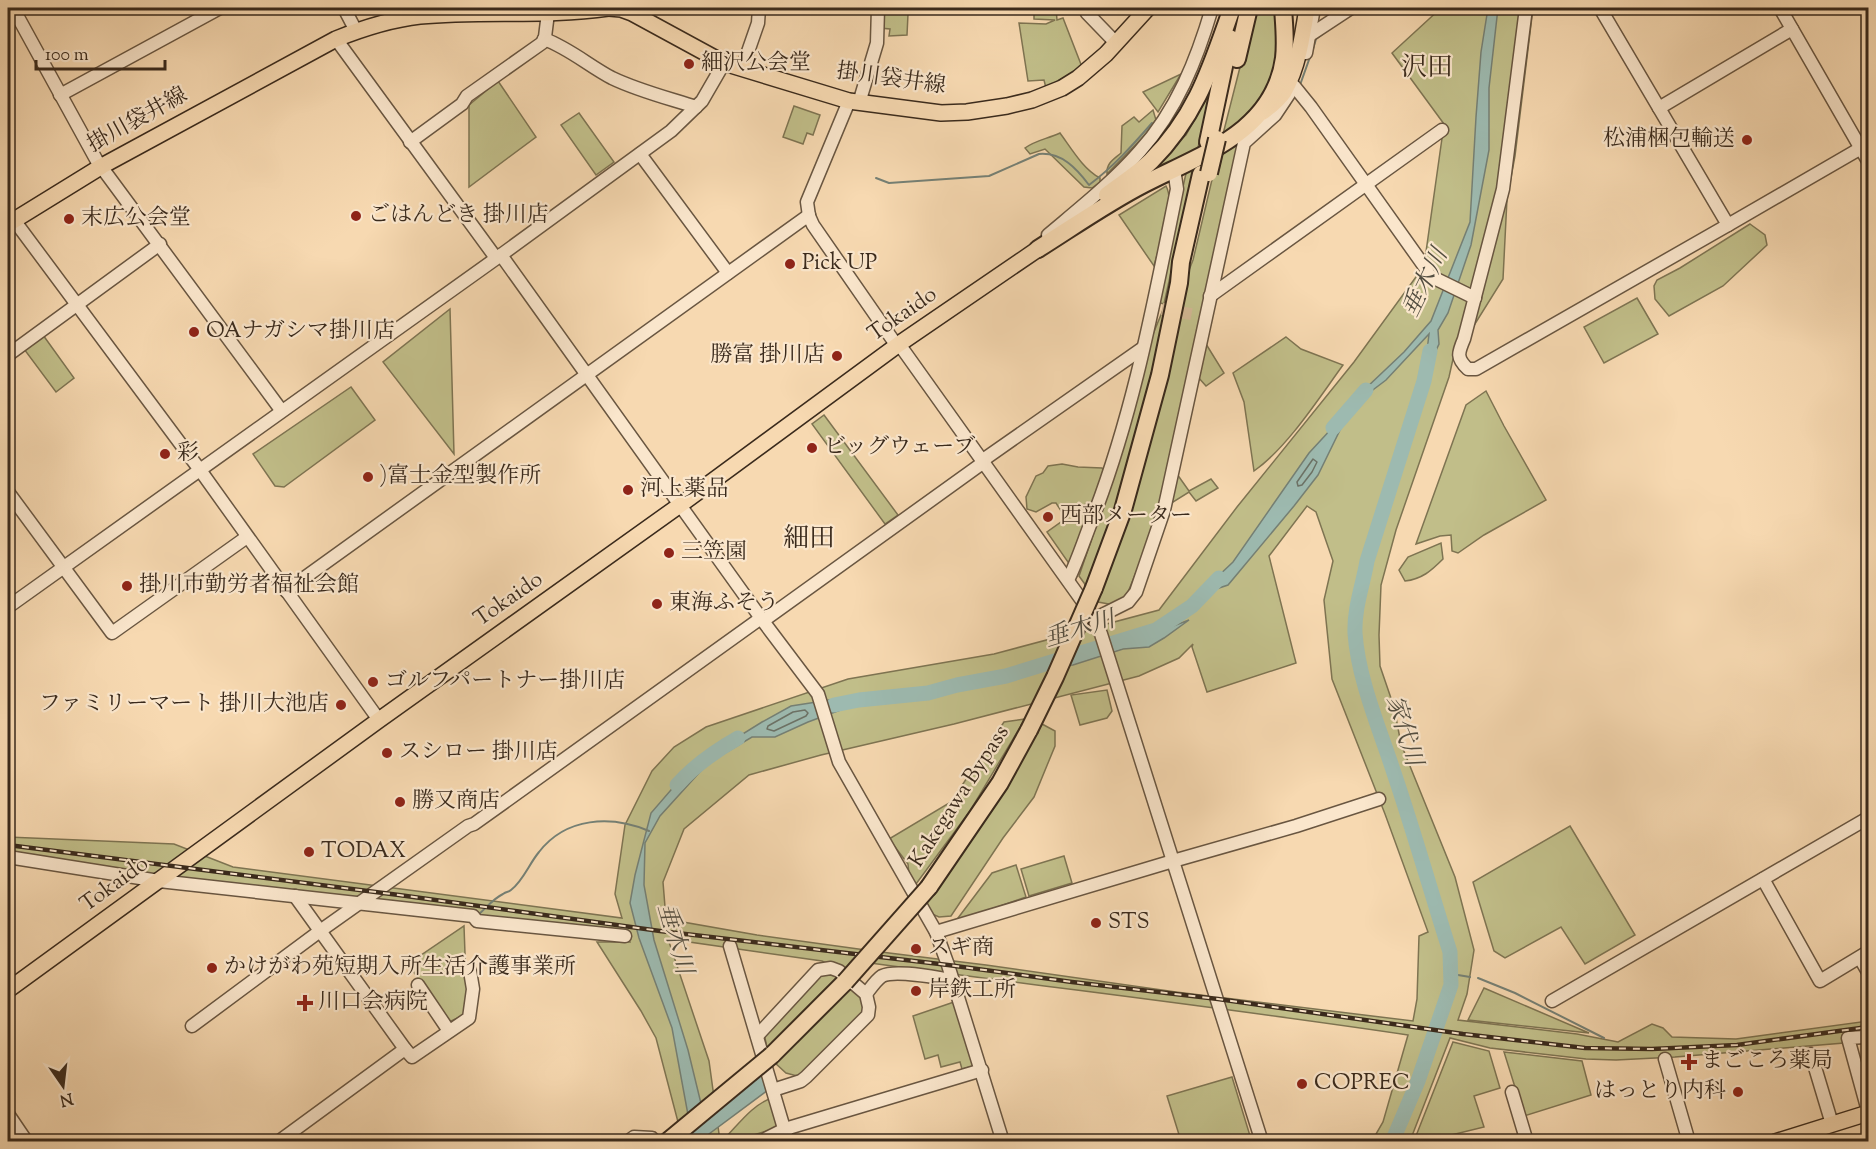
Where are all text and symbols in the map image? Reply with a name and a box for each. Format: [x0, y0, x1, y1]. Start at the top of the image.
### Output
scale bar [36, 33, 165, 71]
text: 100 m [45, 43, 89, 69]
place label: 細沢公会堂 [701, 48, 811, 80]
district label: 沢田 [1401, 50, 1453, 87]
marker: 細沢公会堂 [682, 57, 696, 71]
street label: 掛川袋井線 [834, 57, 948, 103]
street label: 掛川袋井線 [82, 80, 194, 162]
place label: 松浦梱包輸送 [1603, 124, 1735, 156]
marker: 松浦梱包輸送 [1740, 133, 1754, 147]
place label: ごはんどき 掛川店 [368, 200, 549, 232]
place label: 末広公会堂 [81, 203, 191, 235]
marker: ごはんどき 掛川店 [349, 209, 363, 223]
marker: 末広公会堂 [62, 212, 76, 226]
water label: 垂木川 [1395, 240, 1458, 323]
place label: Pick UP [802, 248, 877, 280]
marker: Pick UP [783, 257, 797, 271]
street label: Tokaido [862, 280, 944, 350]
place label: OAナガシマ掛川店 [206, 316, 395, 348]
marker: OAナガシマ掛川店 [187, 325, 201, 339]
place label: 勝富 掛川店 [710, 340, 825, 372]
marker: 勝富 掛川店 [830, 349, 844, 363]
place label: ビッグウェーブ [824, 432, 975, 464]
place label: 彩 [177, 438, 199, 470]
marker: ビッグウェーブ [805, 441, 819, 455]
marker: 彩 [158, 447, 172, 461]
place label: )富士金型製作所 [380, 461, 541, 493]
marker: )富士金型製作所 [361, 470, 375, 484]
place label: 河上薬品 [640, 474, 728, 506]
marker: 河上薬品 [621, 483, 635, 497]
place label: 西部メーター [1060, 501, 1192, 533]
marker: 西部メーター [1041, 510, 1055, 524]
district label: 細田 [783, 521, 835, 558]
place label: 三笠園 [681, 537, 747, 569]
marker: 三笠園 [662, 546, 676, 560]
street label: Tokaido [468, 565, 550, 635]
place label: 掛川市勤労者福祉会館 [139, 570, 359, 602]
marker: 掛川市勤労者福祉会館 [120, 579, 134, 593]
place label: 東海ふそう [669, 588, 779, 620]
marker: 東海ふそう [650, 597, 664, 611]
water label: 垂木川 [1041, 602, 1122, 657]
place label: ゴルフパートナー掛川店 [385, 666, 625, 698]
marker: ゴルフパートナー掛川店 [366, 675, 380, 689]
place label: ファミリーマート 掛川大池店 [39, 689, 329, 721]
water label: 家代川 [1376, 692, 1431, 773]
marker: ファミリーマート 掛川大池店 [334, 698, 348, 712]
street label: Kakegawa Bypass [902, 719, 1018, 875]
place label: スシロー 掛川店 [399, 737, 558, 769]
marker: スシロー 掛川店 [380, 746, 394, 760]
place label: 勝又商店 [412, 786, 500, 818]
marker: 勝又商店 [393, 795, 407, 809]
place label: TODAX [321, 836, 406, 868]
marker: TODAX [302, 845, 316, 859]
street label: Tokaido [74, 849, 156, 921]
water label: 垂木川 [648, 900, 701, 981]
place label: STS [1108, 907, 1150, 939]
marker: STS [1089, 916, 1103, 930]
place label: スギ商 [928, 933, 994, 965]
marker: スギ商 [909, 942, 923, 956]
place label: かけがわ苑短期入所生活介護事業所 [224, 952, 576, 984]
marker: かけがわ苑短期入所生活介護事業所 [205, 961, 219, 975]
place label: 岸鉄工所 [928, 975, 1016, 1007]
marker: 岸鉄工所 [909, 984, 923, 998]
place label: 川口会病院 [318, 987, 428, 1019]
marker: 川口会病院 [296, 994, 314, 1012]
place label: まごころ薬局 [1701, 1046, 1833, 1078]
marker: まごころ薬局 [1682, 1055, 1696, 1069]
north arrow [33, 1056, 93, 1116]
place label: COPREC [1314, 1068, 1410, 1100]
place label: はっとり内科 [1594, 1076, 1726, 1108]
marker: COPREC [1295, 1077, 1309, 1091]
text: N [57, 1085, 75, 1111]
marker: はっとり内科 [1731, 1085, 1745, 1099]

